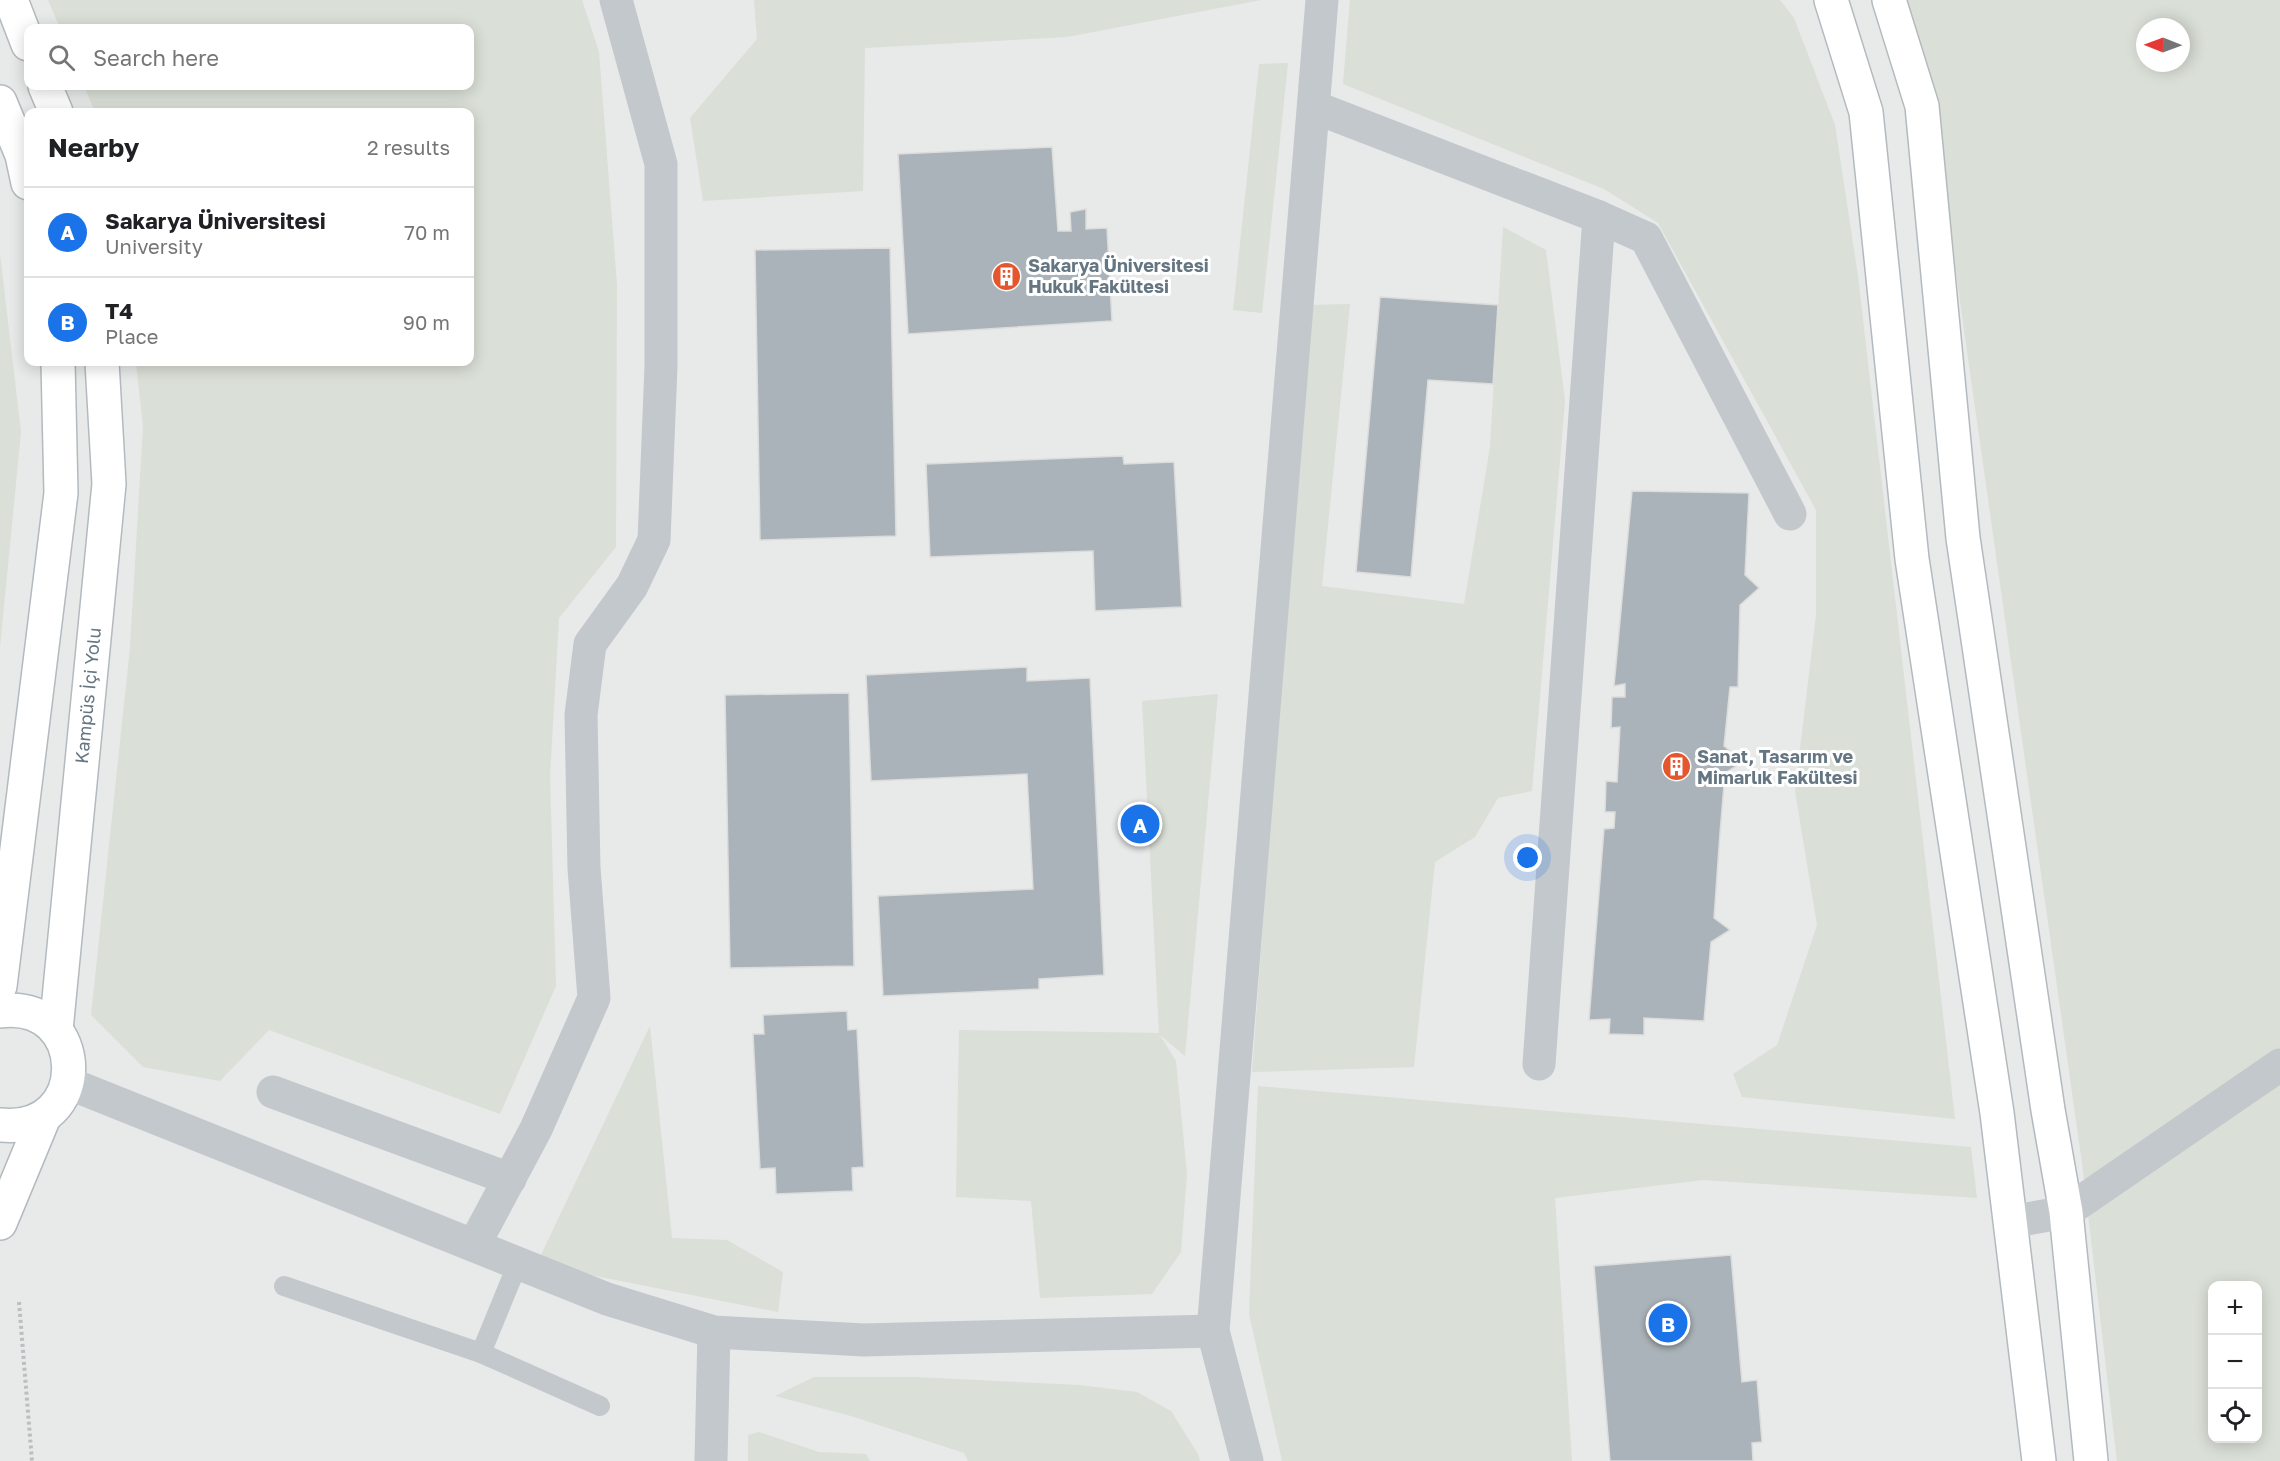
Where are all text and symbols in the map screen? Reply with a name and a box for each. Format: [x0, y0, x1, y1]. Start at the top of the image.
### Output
north arrow [2136, 18, 2190, 72]
search box [24, 24, 474, 90]
icon: search [45, 41, 78, 74]
text: Search here [93, 44, 219, 71]
text: Nearby [48, 132, 139, 163]
text: 2 results [367, 135, 450, 159]
text: Sakarya Üniversitesi [105, 207, 326, 234]
text: A [60, 220, 75, 244]
text: 70 m [404, 220, 450, 244]
text: University [105, 234, 203, 258]
place label: Sakarya Üniversitesi Hukuk Fakültesi [1028, 254, 1209, 297]
building icon: Sakarya Üniversitesi Hukuk Fakültesi [991, 260, 1023, 292]
text: T4 [105, 297, 133, 324]
text: B [60, 310, 75, 334]
text: 90 m [403, 310, 450, 334]
text: Place [105, 324, 158, 348]
street label: Kampüs İçi Yolu [70, 626, 105, 765]
place label: Sanat, Tasarım ve Mimarlık Fakültesi [1697, 745, 1858, 788]
building icon: Sanat, Tasarım ve Mimarlık Fakültesi [1660, 751, 1692, 783]
pin: A [1120, 802, 1160, 846]
your location [1513, 843, 1542, 872]
map controls [2208, 1281, 2262, 1443]
button: + [2208, 1281, 2262, 1335]
pin: B [1648, 1300, 1688, 1346]
button: − [2208, 1335, 2262, 1389]
button: locate [2208, 1389, 2262, 1443]

